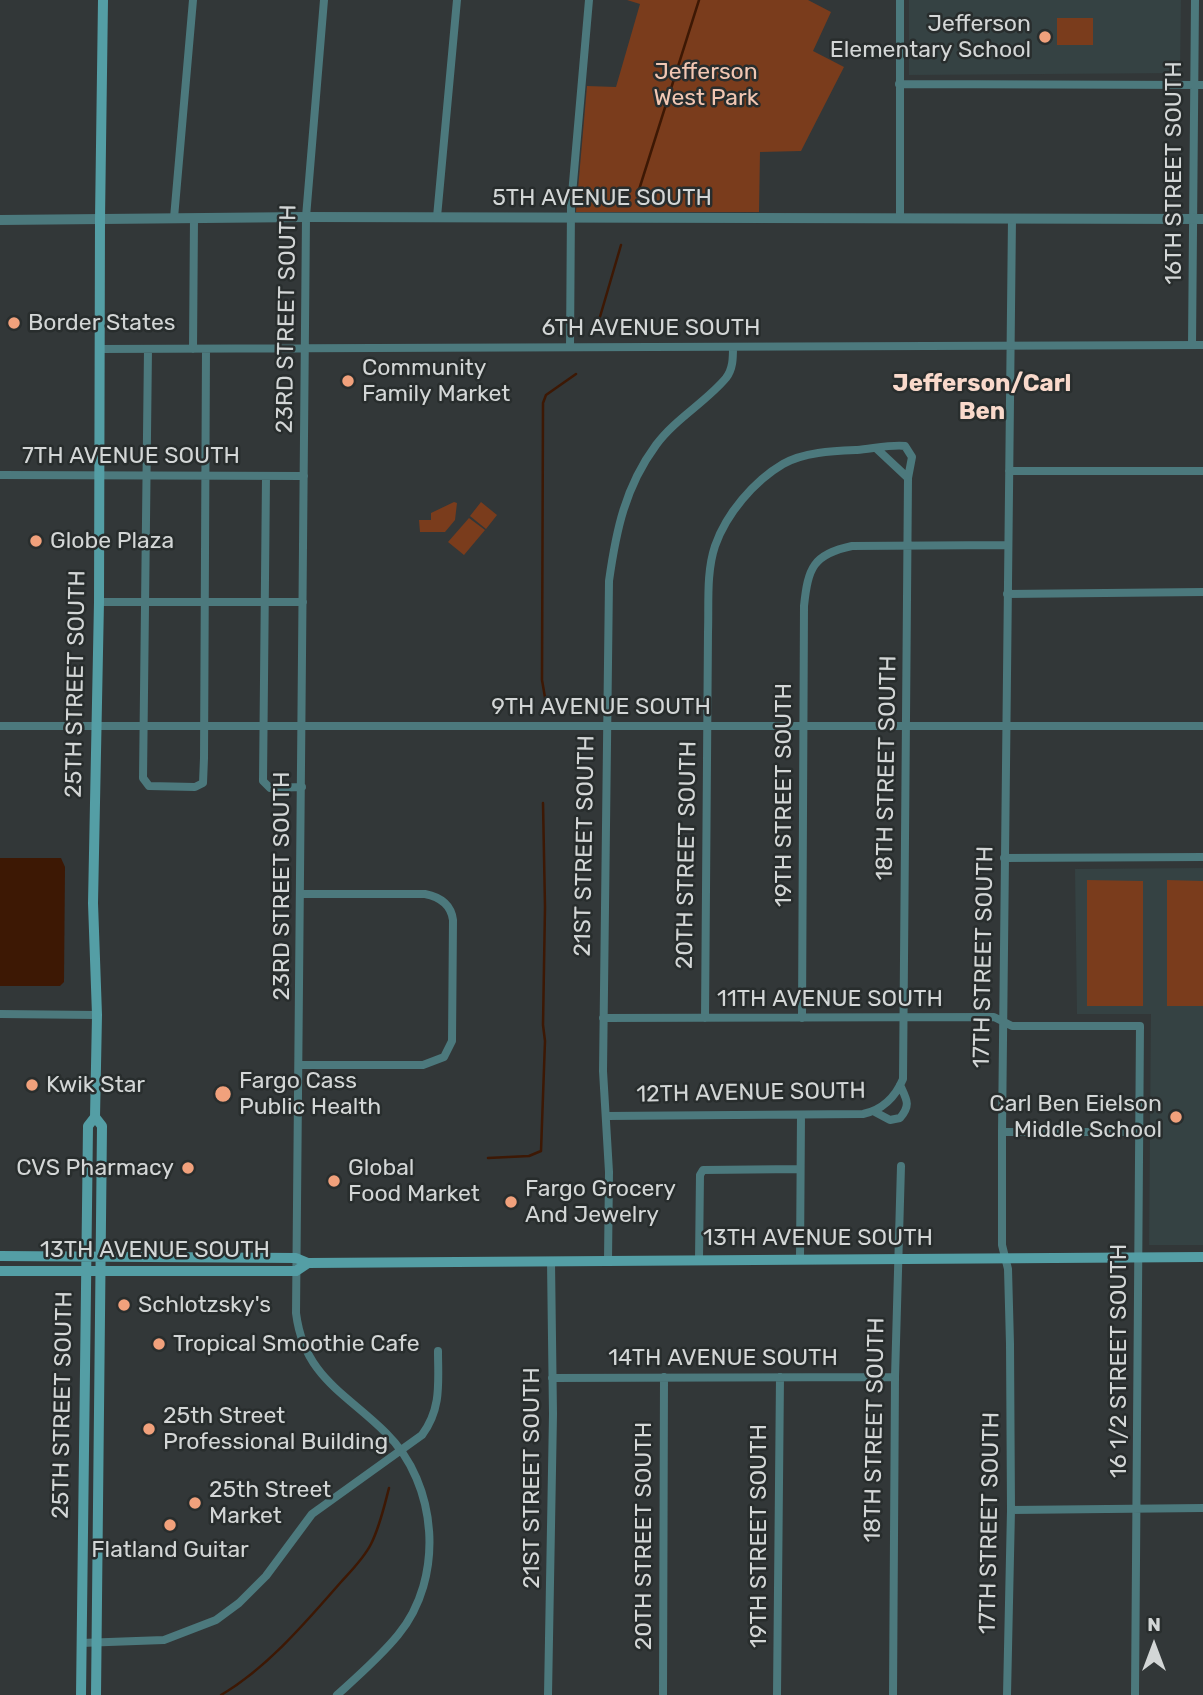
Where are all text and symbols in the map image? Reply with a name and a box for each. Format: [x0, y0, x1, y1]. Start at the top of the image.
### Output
place label: Jefferson Elementary School [830, 10, 1031, 64]
marker: Jefferson Elementary School [1037, 29, 1053, 45]
park label: Jefferson West Park [653, 58, 759, 112]
street label: 16TH STREET SOUTH [1160, 61, 1188, 285]
street label: 5TH AVENUE SOUTH [492, 184, 712, 212]
street label: 23RD STREET SOUTH [271, 204, 303, 434]
place label: Border States [28, 309, 175, 337]
street label: 6TH AVENUE SOUTH [541, 314, 761, 342]
marker: Border States [6, 315, 22, 331]
place label: Community Family Market [362, 354, 510, 408]
district label: Jefferson/Carl Ben [893, 370, 1071, 426]
marker: Community Family Market [340, 373, 356, 389]
street label: 7TH AVENUE SOUTH [22, 442, 240, 470]
place label: Globe Plaza [50, 527, 174, 555]
marker: Globe Plaza [28, 533, 44, 549]
street label: 25TH STREET SOUTH [60, 570, 92, 798]
street label: 18TH STREET SOUTH [871, 655, 903, 881]
street label: 19TH STREET SOUTH [770, 683, 798, 907]
street label: 9TH AVENUE SOUTH [491, 693, 711, 721]
street label: 21ST STREET SOUTH [569, 735, 601, 957]
street label: 20TH STREET SOUTH [671, 741, 703, 969]
street label: 23RD STREET SOUTH [268, 772, 296, 1000]
street label: 17TH STREET SOUTH [968, 846, 1000, 1068]
street label: 11TH AVENUE SOUTH [717, 985, 943, 1013]
place label: Fargo Cass Public Health [239, 1067, 381, 1121]
place label: Kwik Star [46, 1071, 145, 1099]
marker: Kwik Star [24, 1077, 40, 1093]
street label: 12TH AVENUE SOUTH [636, 1077, 866, 1109]
marker: Fargo Cass Public Health [213, 1084, 233, 1104]
place label: Carl Ben Eielson Middle School [989, 1090, 1162, 1144]
marker: Carl Ben Eielson Middle School [1168, 1109, 1184, 1125]
place label: CVS Pharmacy [16, 1154, 174, 1182]
place label: Global Food Market [348, 1154, 480, 1208]
marker: CVS Pharmacy [180, 1160, 196, 1176]
marker: Global Food Market [326, 1173, 342, 1189]
place label: Fargo Grocery And Jewelry [525, 1175, 676, 1229]
marker: Fargo Grocery And Jewelry [503, 1194, 519, 1210]
street label: 13TH AVENUE SOUTH [703, 1224, 933, 1252]
street label: 13TH AVENUE SOUTH [40, 1236, 270, 1264]
street label: 16 1/2 STREET SOUTH [1105, 1244, 1133, 1478]
street label: 25TH STREET SOUTH [47, 1291, 79, 1519]
place label: Schlotzsky's [138, 1291, 271, 1319]
marker: Schlotzsky's [116, 1297, 132, 1313]
street label: 18TH STREET SOUTH [859, 1317, 891, 1543]
place label: Tropical Smoothie Cafe [173, 1330, 420, 1358]
marker: Tropical Smoothie Cafe [151, 1336, 167, 1352]
street label: 14TH AVENUE SOUTH [608, 1344, 838, 1372]
street label: 21ST STREET SOUTH [518, 1367, 546, 1589]
place label: 25th Street Professional Building [163, 1402, 388, 1456]
street label: 17TH STREET SOUTH [974, 1412, 1006, 1634]
marker: 25th Street Professional Building [141, 1421, 157, 1437]
street label: 20TH STREET SOUTH [630, 1422, 658, 1650]
street label: 19TH STREET SOUTH [745, 1424, 773, 1648]
place label: 25th Street Market [209, 1476, 331, 1530]
marker: 25th Street Market [187, 1495, 203, 1511]
marker: Flatland Guitar [162, 1517, 178, 1533]
place label: Flatland Guitar [91, 1536, 249, 1564]
north arrow [1119, 1611, 1189, 1681]
text: N [1147, 1613, 1161, 1636]

